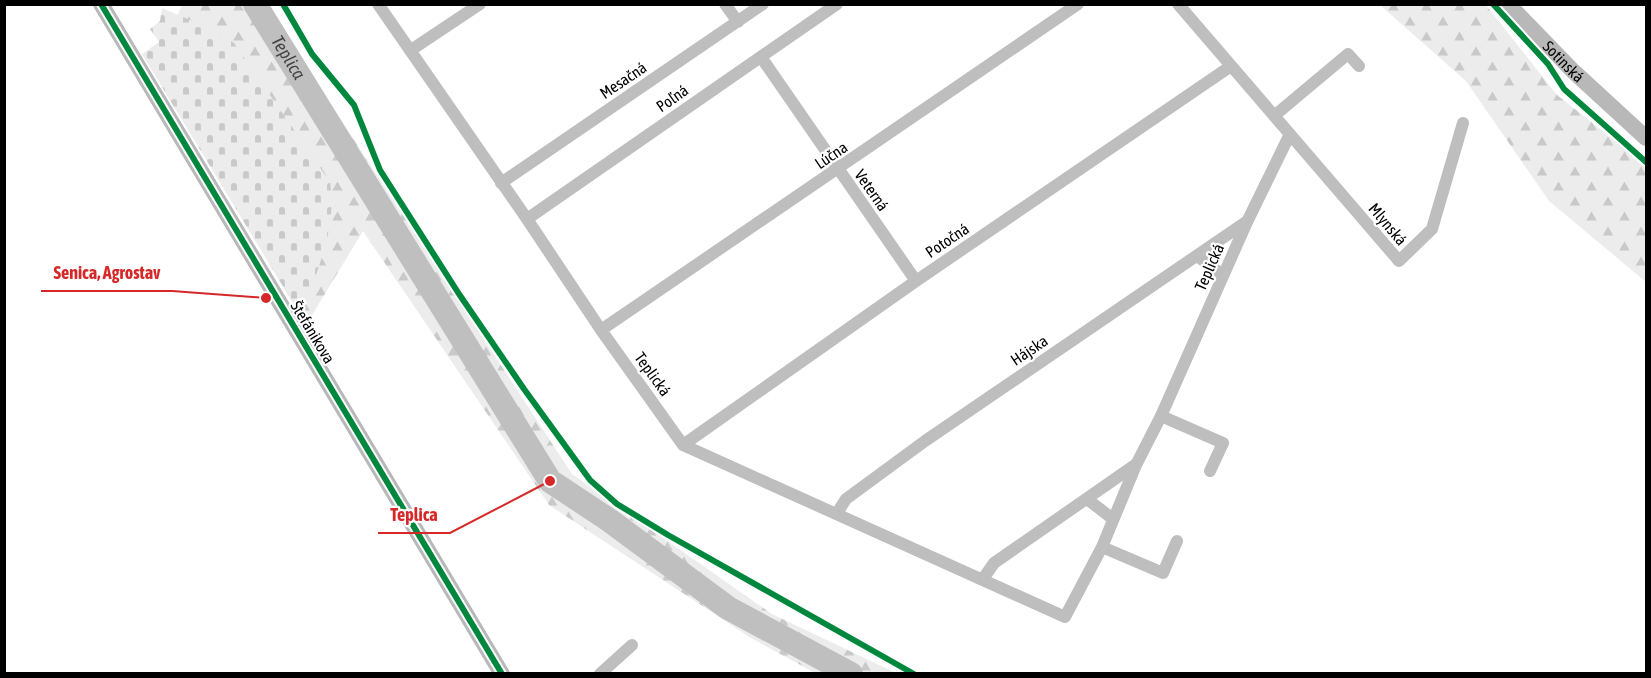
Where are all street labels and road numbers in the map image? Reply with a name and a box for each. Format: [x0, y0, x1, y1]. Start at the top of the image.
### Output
street label: Sotinská [1540, 37, 1588, 86]
street label: Mesačná [596, 58, 650, 102]
street label: Poľná [653, 81, 691, 115]
street label: Lúčna [811, 138, 851, 172]
street label: Veterná [851, 166, 893, 214]
street label: Mlynská [1365, 199, 1411, 249]
street label: Potočná [922, 219, 972, 261]
street label: Teplická [1191, 241, 1228, 294]
street label: Štefánikova [287, 297, 339, 367]
street label: Hájska [1007, 331, 1051, 370]
street label: Teplická [630, 349, 675, 400]

